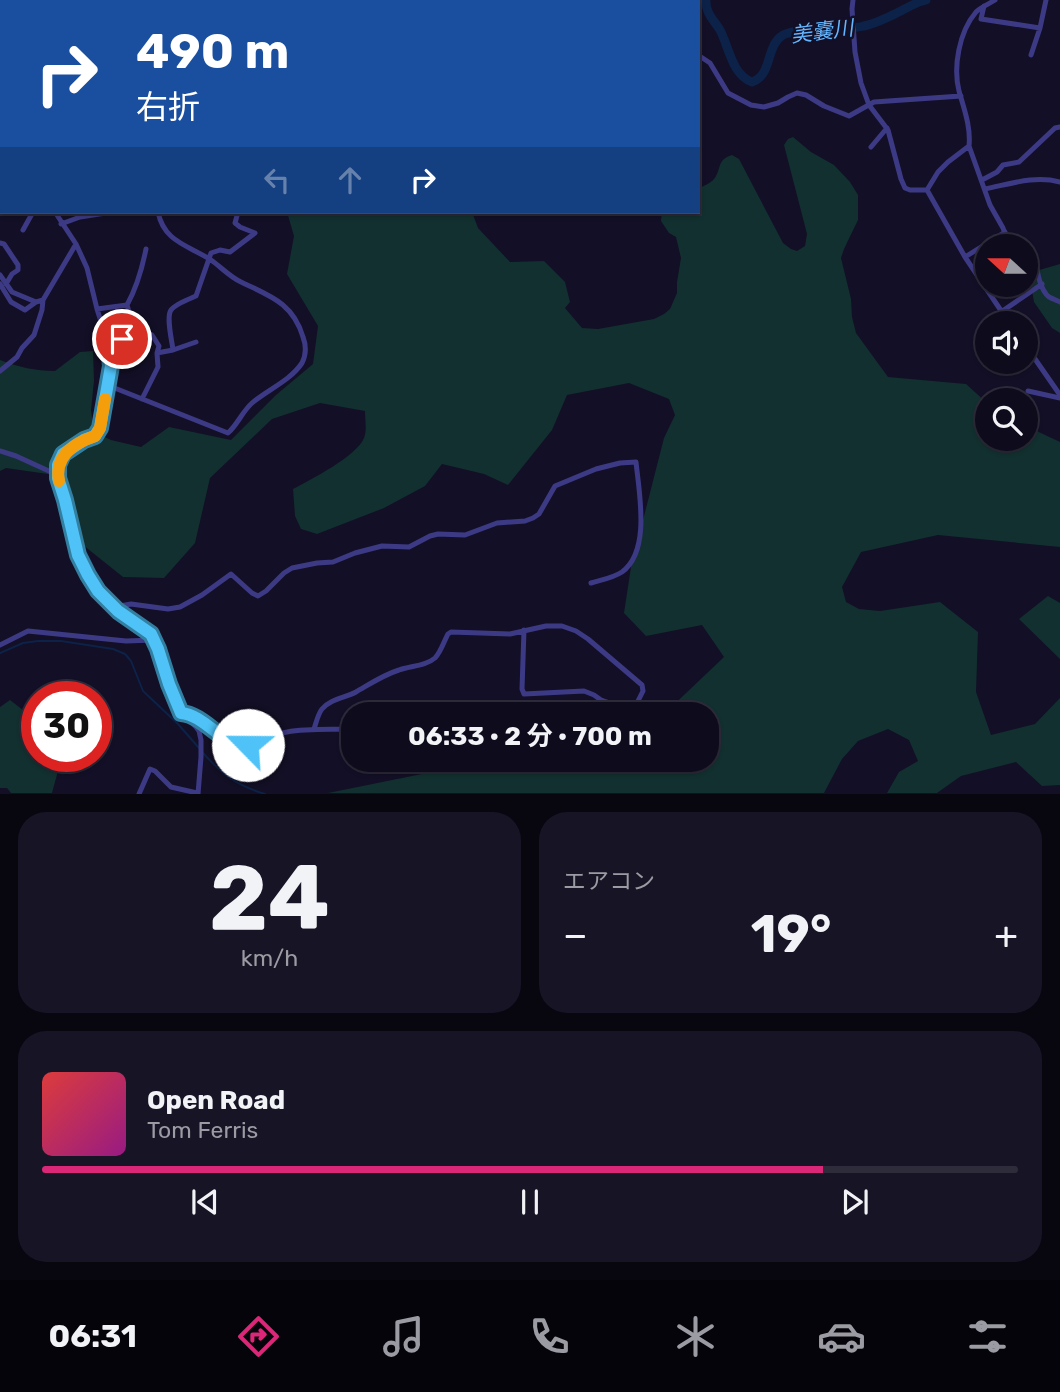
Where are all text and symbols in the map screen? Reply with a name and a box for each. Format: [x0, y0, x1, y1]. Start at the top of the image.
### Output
water label: 美嚢川 [789, 15, 857, 47]
text: 490 m [136, 22, 289, 80]
icon: right [21, 28, 112, 119]
text: 右折 [136, 88, 200, 126]
icon: left [258, 161, 296, 199]
icon: ahead [331, 161, 369, 199]
icon: right [404, 161, 442, 199]
north arrow [975, 234, 1038, 298]
map controls [975, 234, 1038, 451]
pin [92, 309, 152, 369]
button: sound [975, 311, 1038, 374]
icon: arrive [103, 320, 141, 358]
button: search [975, 388, 1038, 451]
speed limit sign: 30 [21, 681, 112, 772]
position arrow [211, 708, 285, 782]
text: 06:33 · 2 分 · 700 m [408, 721, 652, 752]
text: 24 [209, 844, 330, 952]
text: エアコン [563, 867, 655, 895]
text: 19° [751, 903, 831, 965]
text: − [563, 912, 588, 958]
text: + [994, 912, 1018, 958]
text: km/h [241, 944, 298, 972]
text: Open Road [147, 1085, 285, 1116]
text: Tom Ferris [147, 1116, 258, 1144]
icon: previous [186, 1183, 224, 1221]
icon: pause [511, 1183, 549, 1221]
icon: next [836, 1183, 874, 1221]
icon: directions [234, 1312, 283, 1361]
icon: music [379, 1312, 428, 1361]
icon: phone [525, 1312, 574, 1361]
icon: climate [671, 1312, 720, 1361]
icon: car [817, 1312, 866, 1361]
icon: filters [963, 1312, 1012, 1361]
text: 06:31 [48, 1317, 137, 1355]

